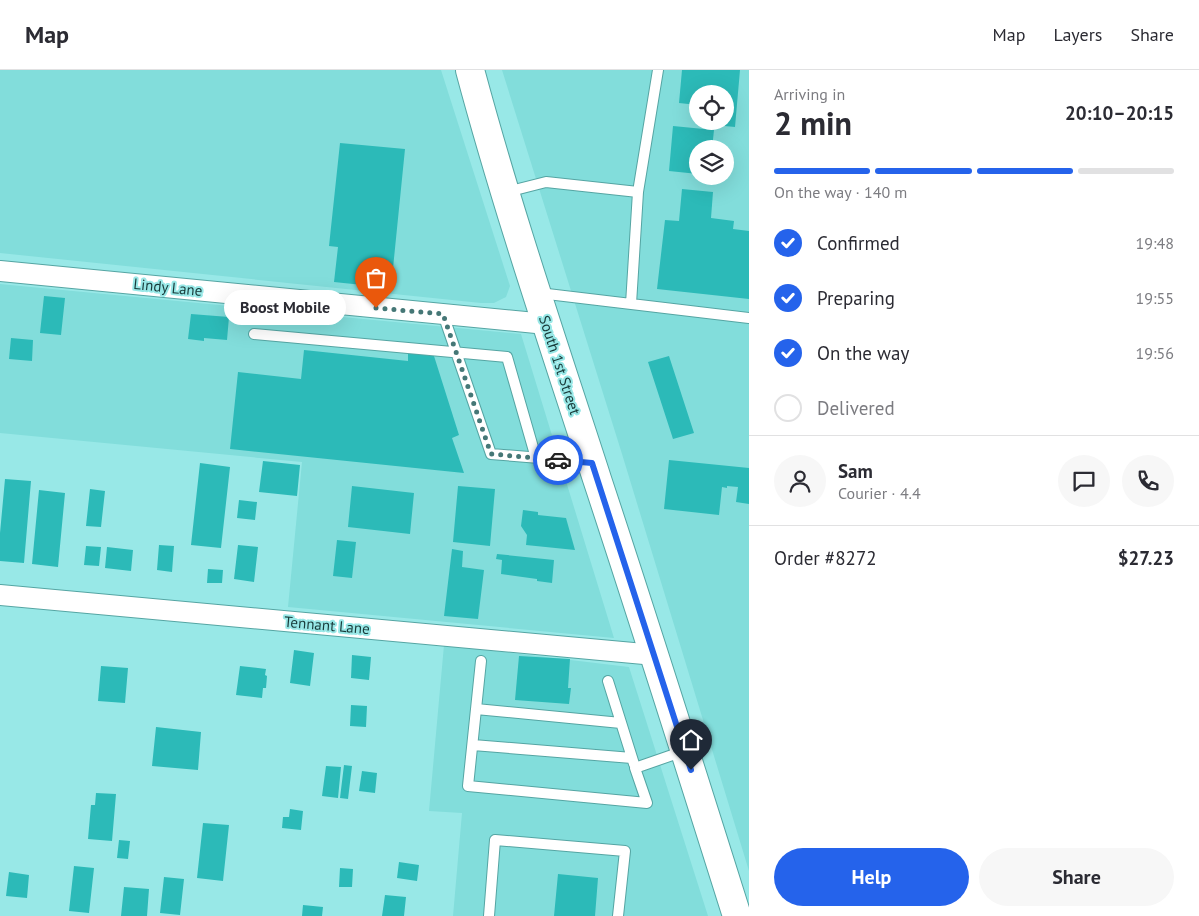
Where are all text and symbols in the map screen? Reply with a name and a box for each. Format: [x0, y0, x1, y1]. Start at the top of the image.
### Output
text: Map [25, 19, 69, 50]
text: Map [993, 23, 1025, 46]
text: Layers [1053, 23, 1102, 46]
text: Share [1130, 23, 1174, 46]
text: Arriving in [774, 84, 845, 104]
map controls [689, 85, 734, 185]
button: locate [689, 85, 734, 130]
text: 20:10–20:15 [1065, 101, 1174, 125]
text: 2 min [774, 102, 852, 144]
button: layers [689, 140, 734, 185]
text: On the way · 140 m [774, 182, 907, 202]
icon: check [774, 229, 802, 257]
text: Confirmed [817, 231, 900, 255]
text: 19:48 [1136, 233, 1174, 253]
pin [355, 257, 397, 308]
icon: bag [362, 264, 390, 292]
street label: Lindy Lane [133, 274, 203, 300]
icon: check [774, 284, 802, 312]
text: Preparing [817, 286, 895, 310]
text: 19:55 [1136, 288, 1174, 308]
callout: Boost Mobile [224, 290, 346, 326]
text: Boost Mobile [240, 297, 330, 317]
street label: South 1st Street [535, 313, 585, 417]
icon: check [774, 339, 802, 367]
text: On the way [817, 341, 909, 365]
text: 19:56 [1136, 343, 1174, 363]
text: Delivered [817, 396, 895, 420]
courier [533, 435, 583, 485]
icon: car [544, 446, 572, 474]
button: person [774, 455, 826, 507]
button: chat [1058, 455, 1110, 507]
button: phone [1122, 455, 1174, 507]
text: Sam [838, 459, 873, 483]
text: Courier · 4.4 [838, 483, 921, 503]
text: Order #8272 [774, 546, 877, 570]
text: $27.23 [1118, 546, 1174, 570]
street label: Tennant Lane [283, 612, 371, 638]
pin [670, 719, 712, 770]
icon: home [677, 726, 705, 754]
button: Help [774, 848, 969, 906]
button: Share [979, 848, 1174, 906]

